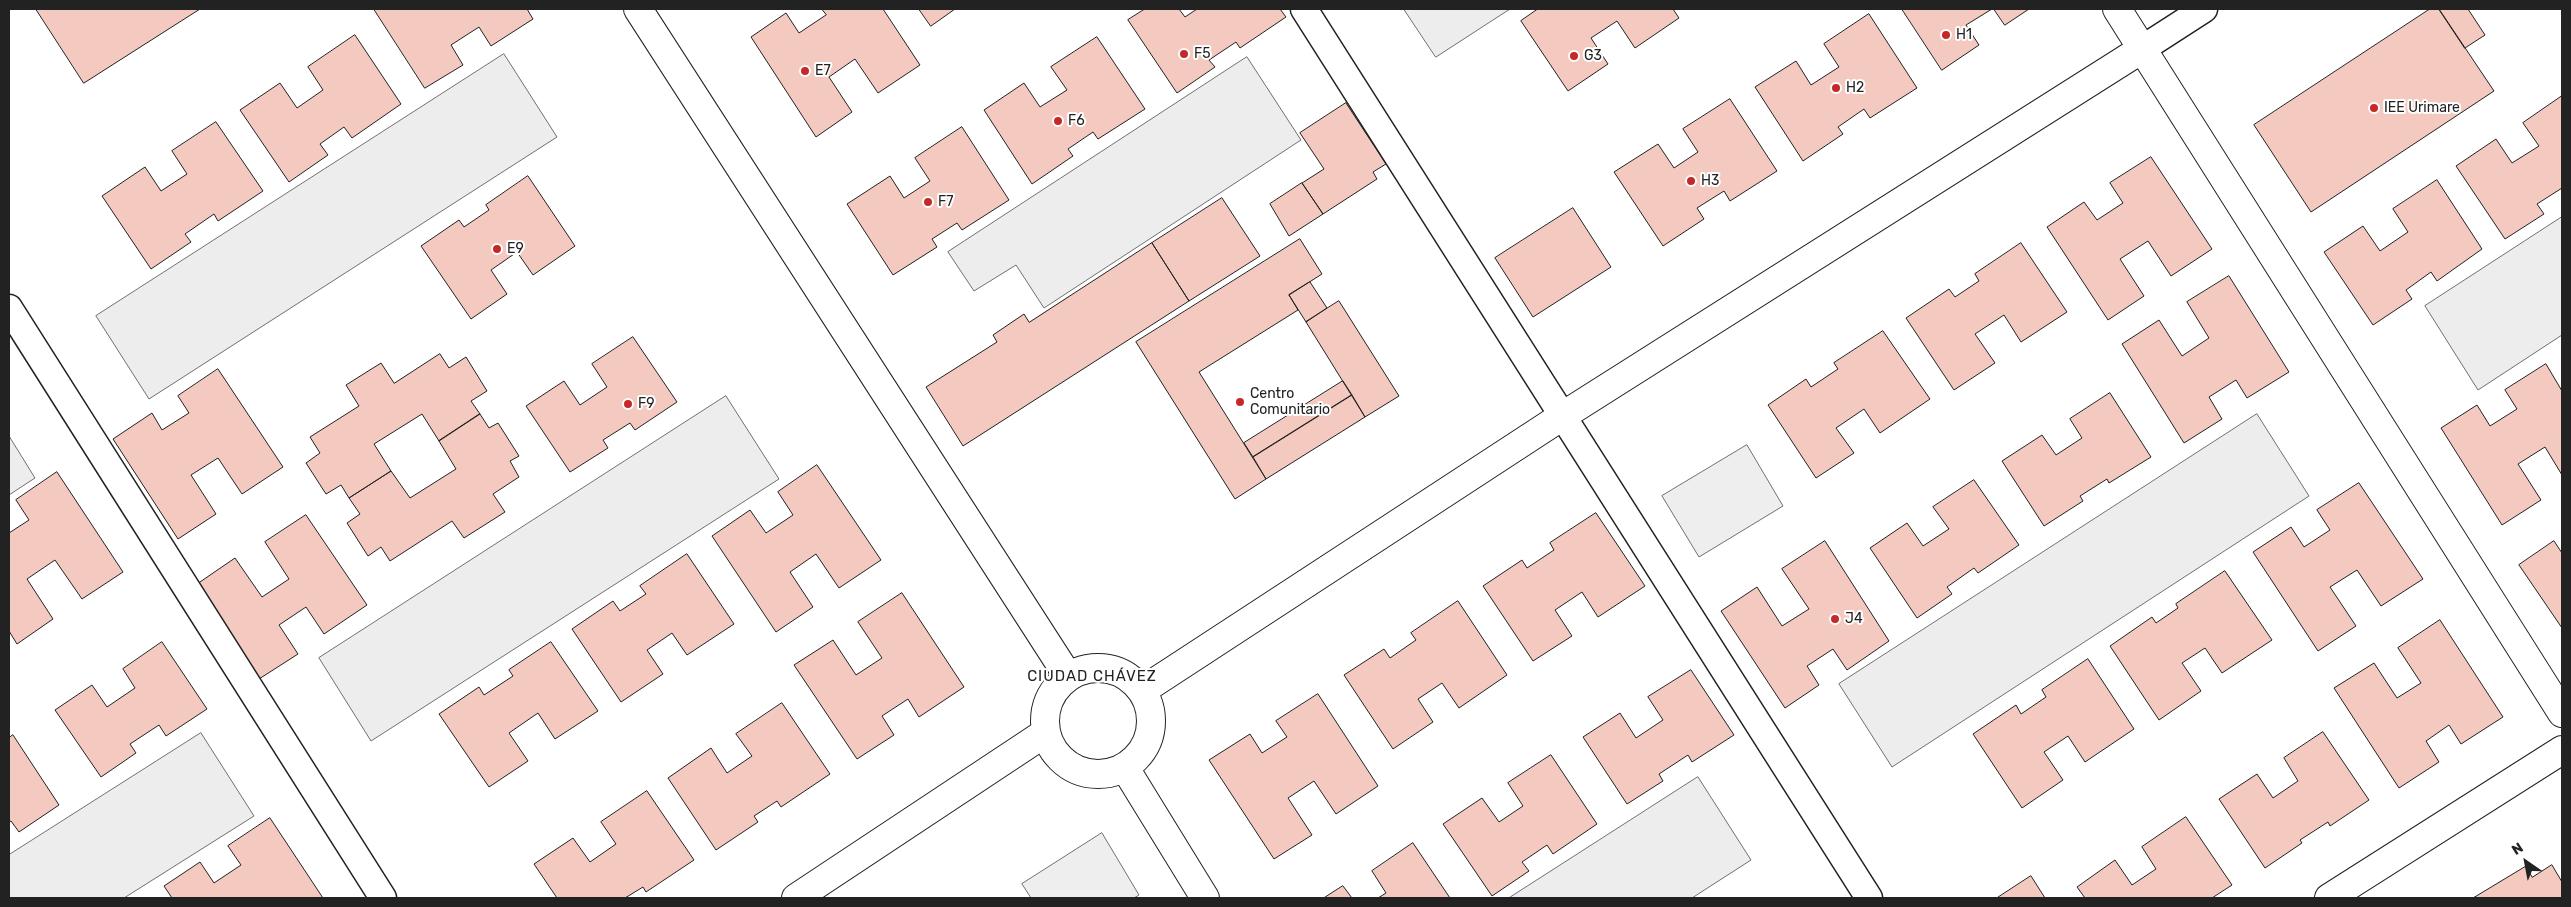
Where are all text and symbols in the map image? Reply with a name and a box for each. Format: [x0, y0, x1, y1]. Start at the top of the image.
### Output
place label: H1 [1956, 27, 1972, 43]
marker: H1 [1940, 29, 1952, 41]
place label: F5 [1194, 46, 1210, 62]
marker: F5 [1178, 48, 1190, 60]
place label: G3 [1584, 48, 1602, 64]
marker: G3 [1568, 50, 1580, 62]
place label: E7 [815, 63, 831, 79]
marker: E7 [799, 65, 811, 77]
place label: H2 [1846, 80, 1864, 96]
marker: H2 [1830, 82, 1842, 94]
place label: IEE Urimare [2384, 100, 2460, 116]
marker: IEE Urimare [2368, 102, 2380, 114]
place label: F6 [1068, 113, 1085, 129]
marker: F6 [1052, 115, 1064, 127]
place label: H3 [1701, 173, 1719, 189]
marker: H3 [1685, 175, 1697, 187]
place label: F7 [938, 194, 953, 210]
marker: F7 [922, 196, 934, 208]
place label: E9 [507, 241, 524, 257]
marker: E9 [491, 243, 503, 255]
place label: Centro Comunitario [1250, 386, 1330, 418]
place label: F9 [638, 396, 654, 412]
marker: Centro Comunitario [1234, 396, 1246, 408]
marker: F9 [622, 398, 634, 410]
place label: J4 [1845, 611, 1863, 627]
marker: J4 [1829, 613, 1841, 625]
district label: CIUDAD CHÁVEZ [1026, 668, 1158, 686]
north arrow [2501, 837, 2551, 887]
text: N [2509, 839, 2526, 859]

